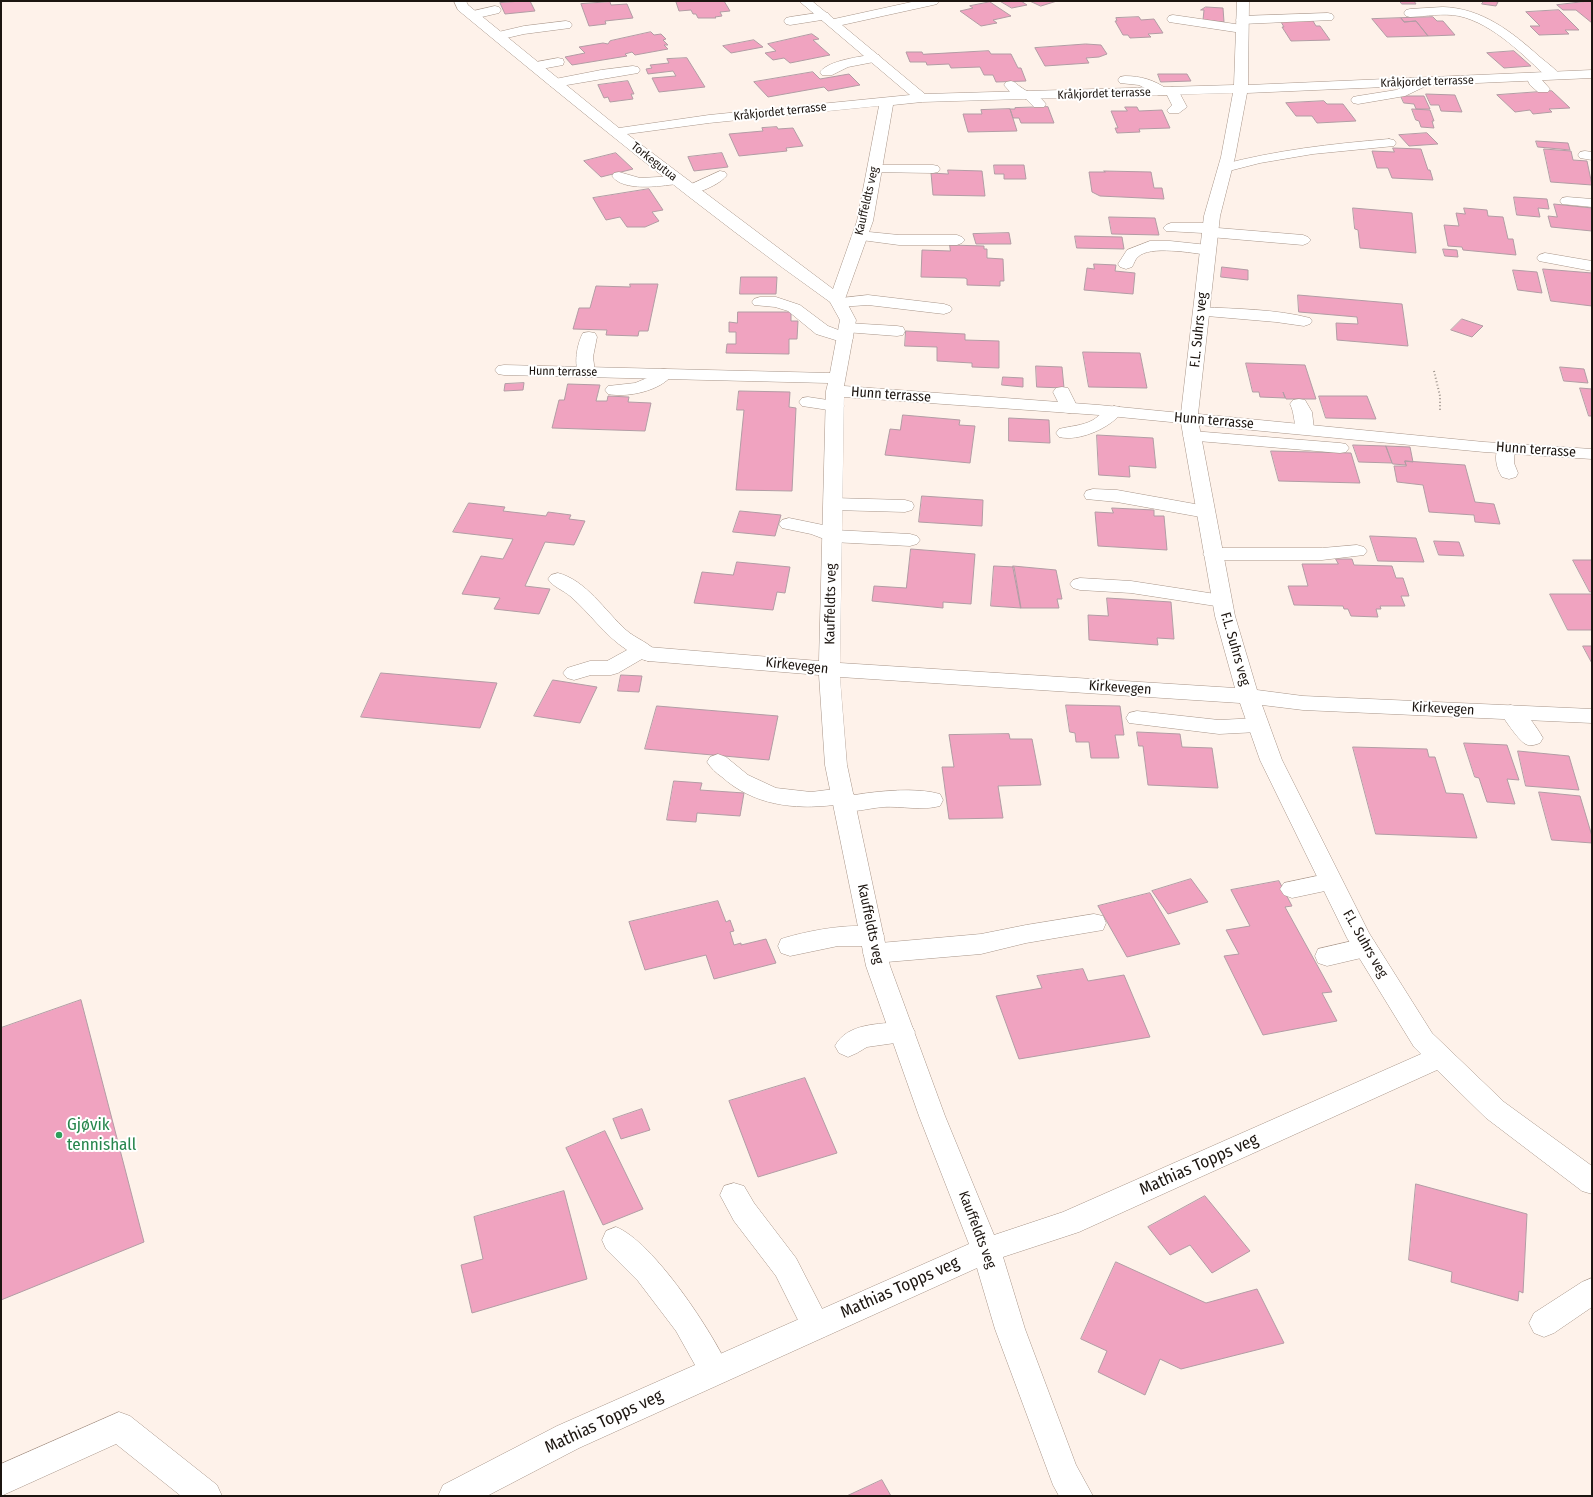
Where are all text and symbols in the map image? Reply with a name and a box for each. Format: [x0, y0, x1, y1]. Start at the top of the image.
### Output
street label: Kråkjordet terrasse [1380, 73, 1474, 91]
street label: Kråkjordet terrasse [1057, 85, 1151, 103]
street label: Kråkjordet terrasse [733, 100, 827, 124]
street label: Torkegutua [628, 139, 680, 185]
street label: Kauffeldts veg [852, 165, 882, 237]
street label: F.L. Suhrs veg [1187, 291, 1211, 369]
street label: Hunn terrasse [529, 364, 597, 380]
street label: Hunn terrasse [851, 384, 931, 406]
street label: Hunn terrasse [1173, 409, 1255, 433]
street label: Hunn terrasse [1496, 439, 1576, 461]
street label: Kauffeldts veg [822, 563, 840, 645]
street label: F.L. Suhrs veg [1216, 610, 1254, 688]
street label: Kirkevegen [765, 654, 829, 678]
street label: Kirkevegen [1088, 677, 1152, 699]
street label: Kirkevegen [1411, 699, 1475, 719]
street label: Kauffeldts veg [853, 882, 887, 966]
street label: F.L. Suhrs veg [1339, 907, 1391, 981]
place label: Gjøvik tennishall [67, 1115, 136, 1155]
marker: Gjøvik tennishall [54, 1130, 64, 1140]
street label: Mathias Topps veg [1136, 1130, 1262, 1200]
street label: Kauffeldts veg [955, 1189, 999, 1271]
street label: Mathias Topps veg [837, 1253, 963, 1323]
street label: Mathias Topps veg [542, 1386, 666, 1458]

